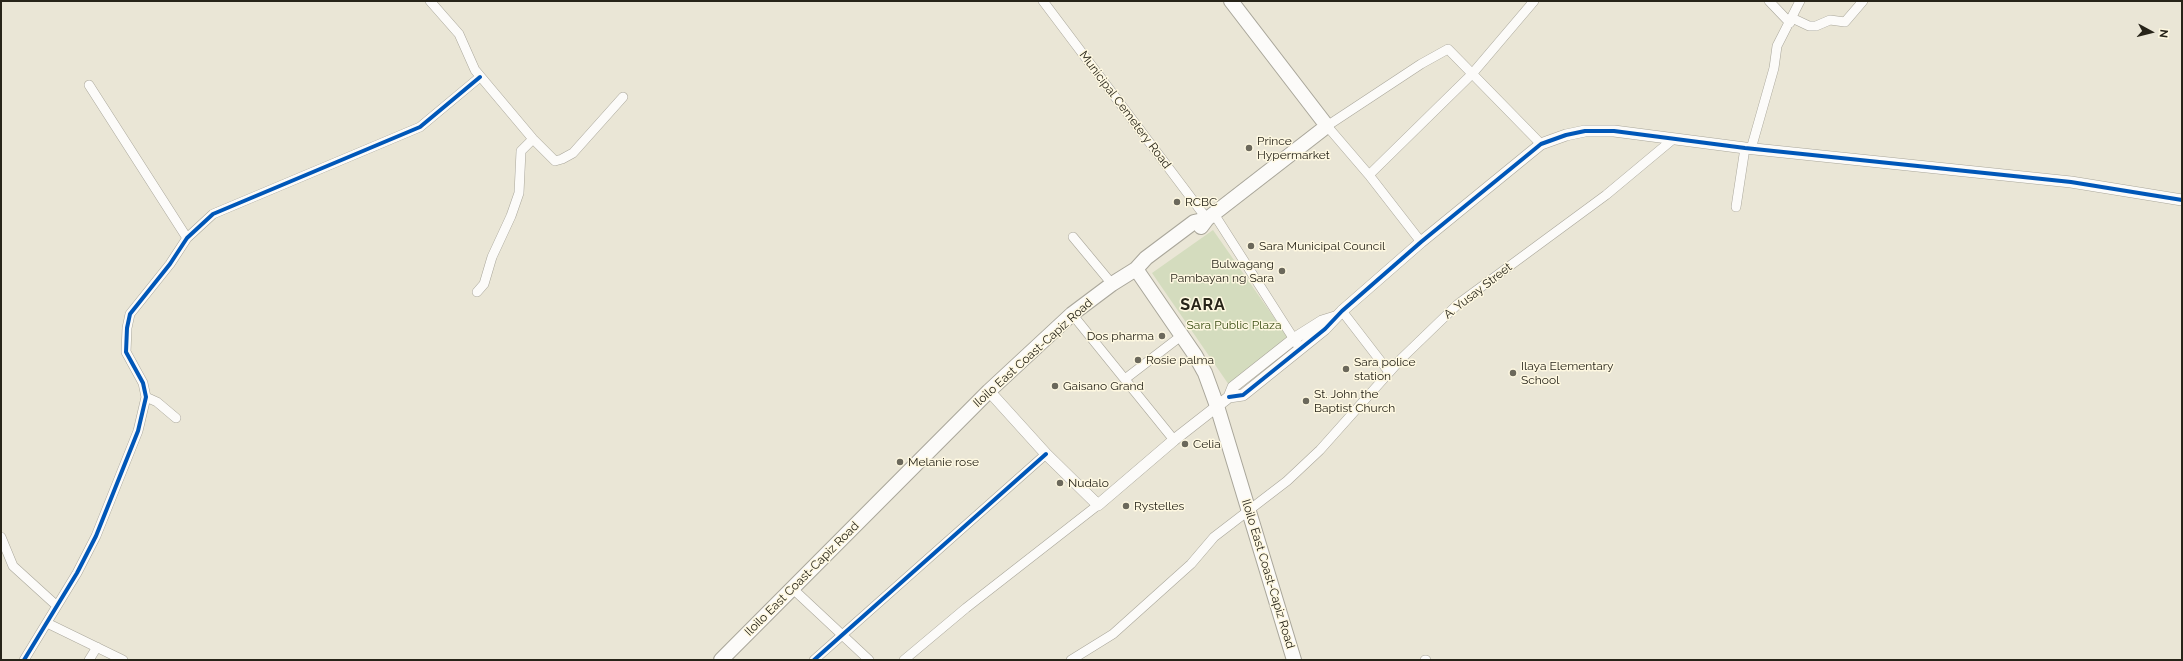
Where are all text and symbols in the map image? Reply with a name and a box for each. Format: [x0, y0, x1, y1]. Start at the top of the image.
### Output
north arrow [2131, 12, 2171, 52]
text: N [2156, 29, 2170, 38]
street label: Municipal Cemetery Road [1076, 48, 1174, 172]
place label: Prince Hypermarket [1257, 134, 1330, 162]
marker: Prince Hypermarket [1244, 143, 1254, 153]
place label: RCBC [1185, 195, 1217, 209]
marker: RCBC [1172, 197, 1182, 207]
place label: Sara Municipal Council [1259, 239, 1385, 253]
marker: Sara Municipal Council [1246, 241, 1256, 251]
place label: Bulwagang Pambayan ng Sara [1170, 257, 1274, 285]
street label: A. Yusay Street [1441, 260, 1515, 322]
marker: Bulwagang Pambayan ng Sara [1277, 266, 1287, 276]
district label: SARA [1180, 295, 1226, 315]
street label: Iloilo East Coast-Capiz Road [970, 296, 1096, 410]
park label: Sara Public Plaza [1187, 318, 1281, 332]
place label: Dos pharma [1087, 329, 1154, 343]
marker: Dos pharma [1157, 331, 1167, 341]
place label: Rosie palma [1146, 353, 1214, 367]
marker: Rosie palma [1133, 355, 1143, 365]
place label: Sara police station [1354, 355, 1416, 383]
place label: Ilaya Elementary School [1521, 359, 1613, 387]
marker: Sara police station [1341, 364, 1351, 374]
marker: Ilaya Elementary School [1508, 368, 1518, 378]
place label: Gaisano Grand [1063, 379, 1144, 393]
marker: Gaisano Grand [1050, 381, 1060, 391]
place label: St. John the Baptist Church [1314, 387, 1395, 415]
marker: St. John the Baptist Church [1301, 396, 1311, 406]
place label: Celia [1193, 437, 1221, 451]
marker: Celia [1180, 439, 1190, 449]
place label: Melanie rose [908, 455, 979, 469]
marker: Melanie rose [895, 457, 905, 467]
place label: Nudalo [1068, 476, 1109, 490]
marker: Nudalo [1055, 478, 1065, 488]
street label: Iloilo East Coast-Capiz Road [1238, 498, 1298, 650]
place label: Rystelles [1134, 499, 1184, 513]
marker: Rystelles [1121, 501, 1131, 511]
street label: Iloilo East Coast-Capiz Road [742, 519, 862, 639]

